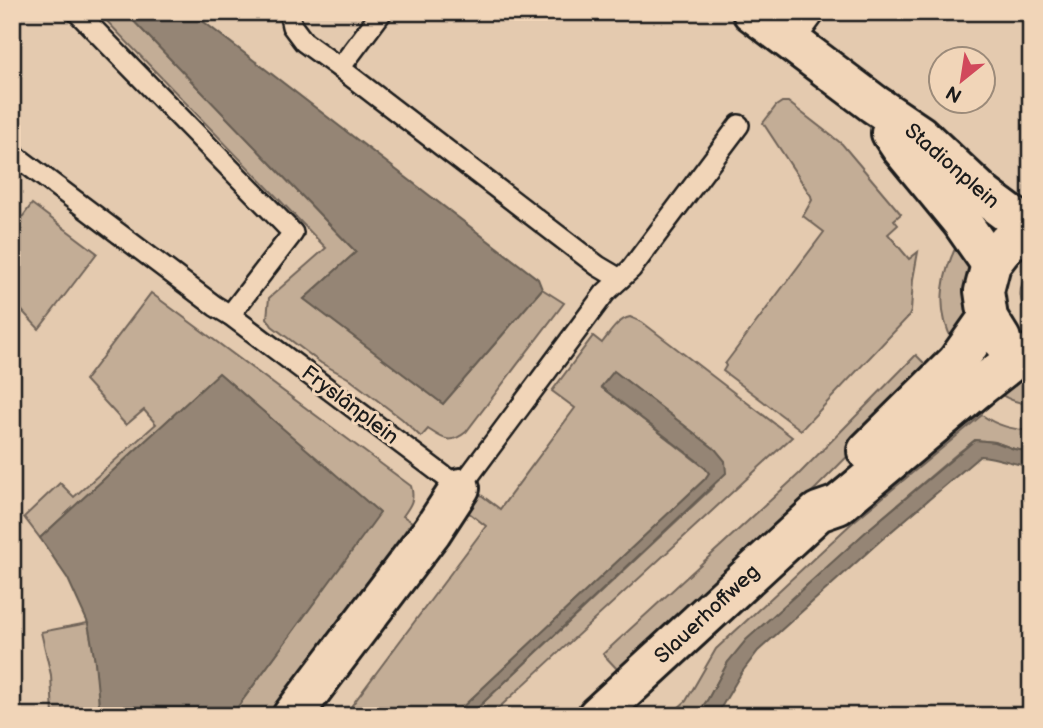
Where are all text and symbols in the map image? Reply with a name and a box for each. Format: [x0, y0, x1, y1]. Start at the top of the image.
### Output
north arrow [928, 46, 998, 116]
text: N [942, 80, 966, 107]
street label: Stadionplein [900, 118, 1004, 214]
street label: Fryslânplein [297, 360, 403, 450]
street label: Slauerhoffweg [649, 559, 765, 669]

